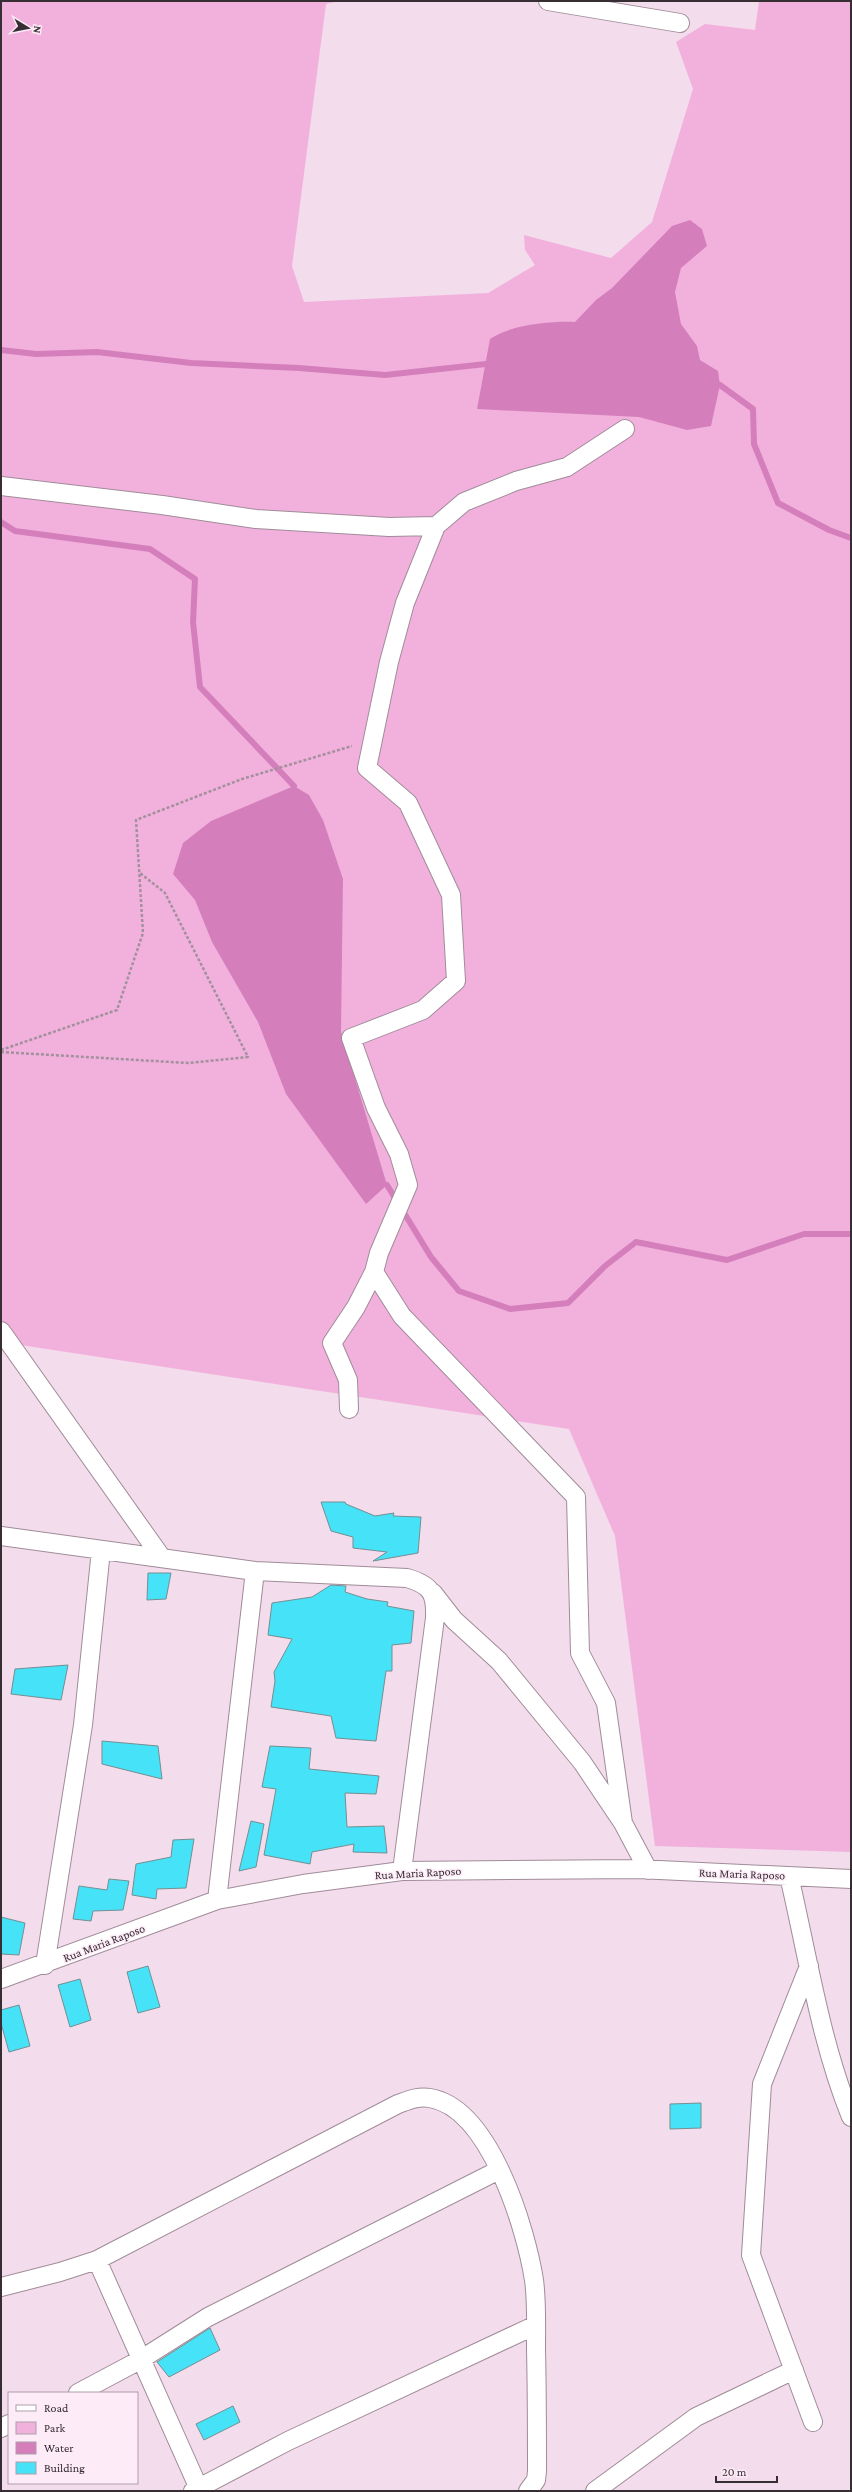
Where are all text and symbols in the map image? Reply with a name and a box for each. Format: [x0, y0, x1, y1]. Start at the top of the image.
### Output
north arrow [8, 8, 48, 48]
text: N [31, 25, 44, 35]
street label: Rua Maria Raposo [374, 1864, 462, 1882]
street label: Rua Maria Raposo [699, 1865, 785, 1883]
street label: Rua Maria Raposo [61, 1921, 147, 1965]
legend [8, 2392, 138, 2484]
text: Road [44, 2401, 69, 2415]
text: Park [44, 2421, 66, 2435]
text: Water [44, 2441, 74, 2455]
scale bar [716, 2458, 777, 2484]
text: Building [44, 2461, 85, 2475]
text: 20 m [722, 2465, 747, 2479]

